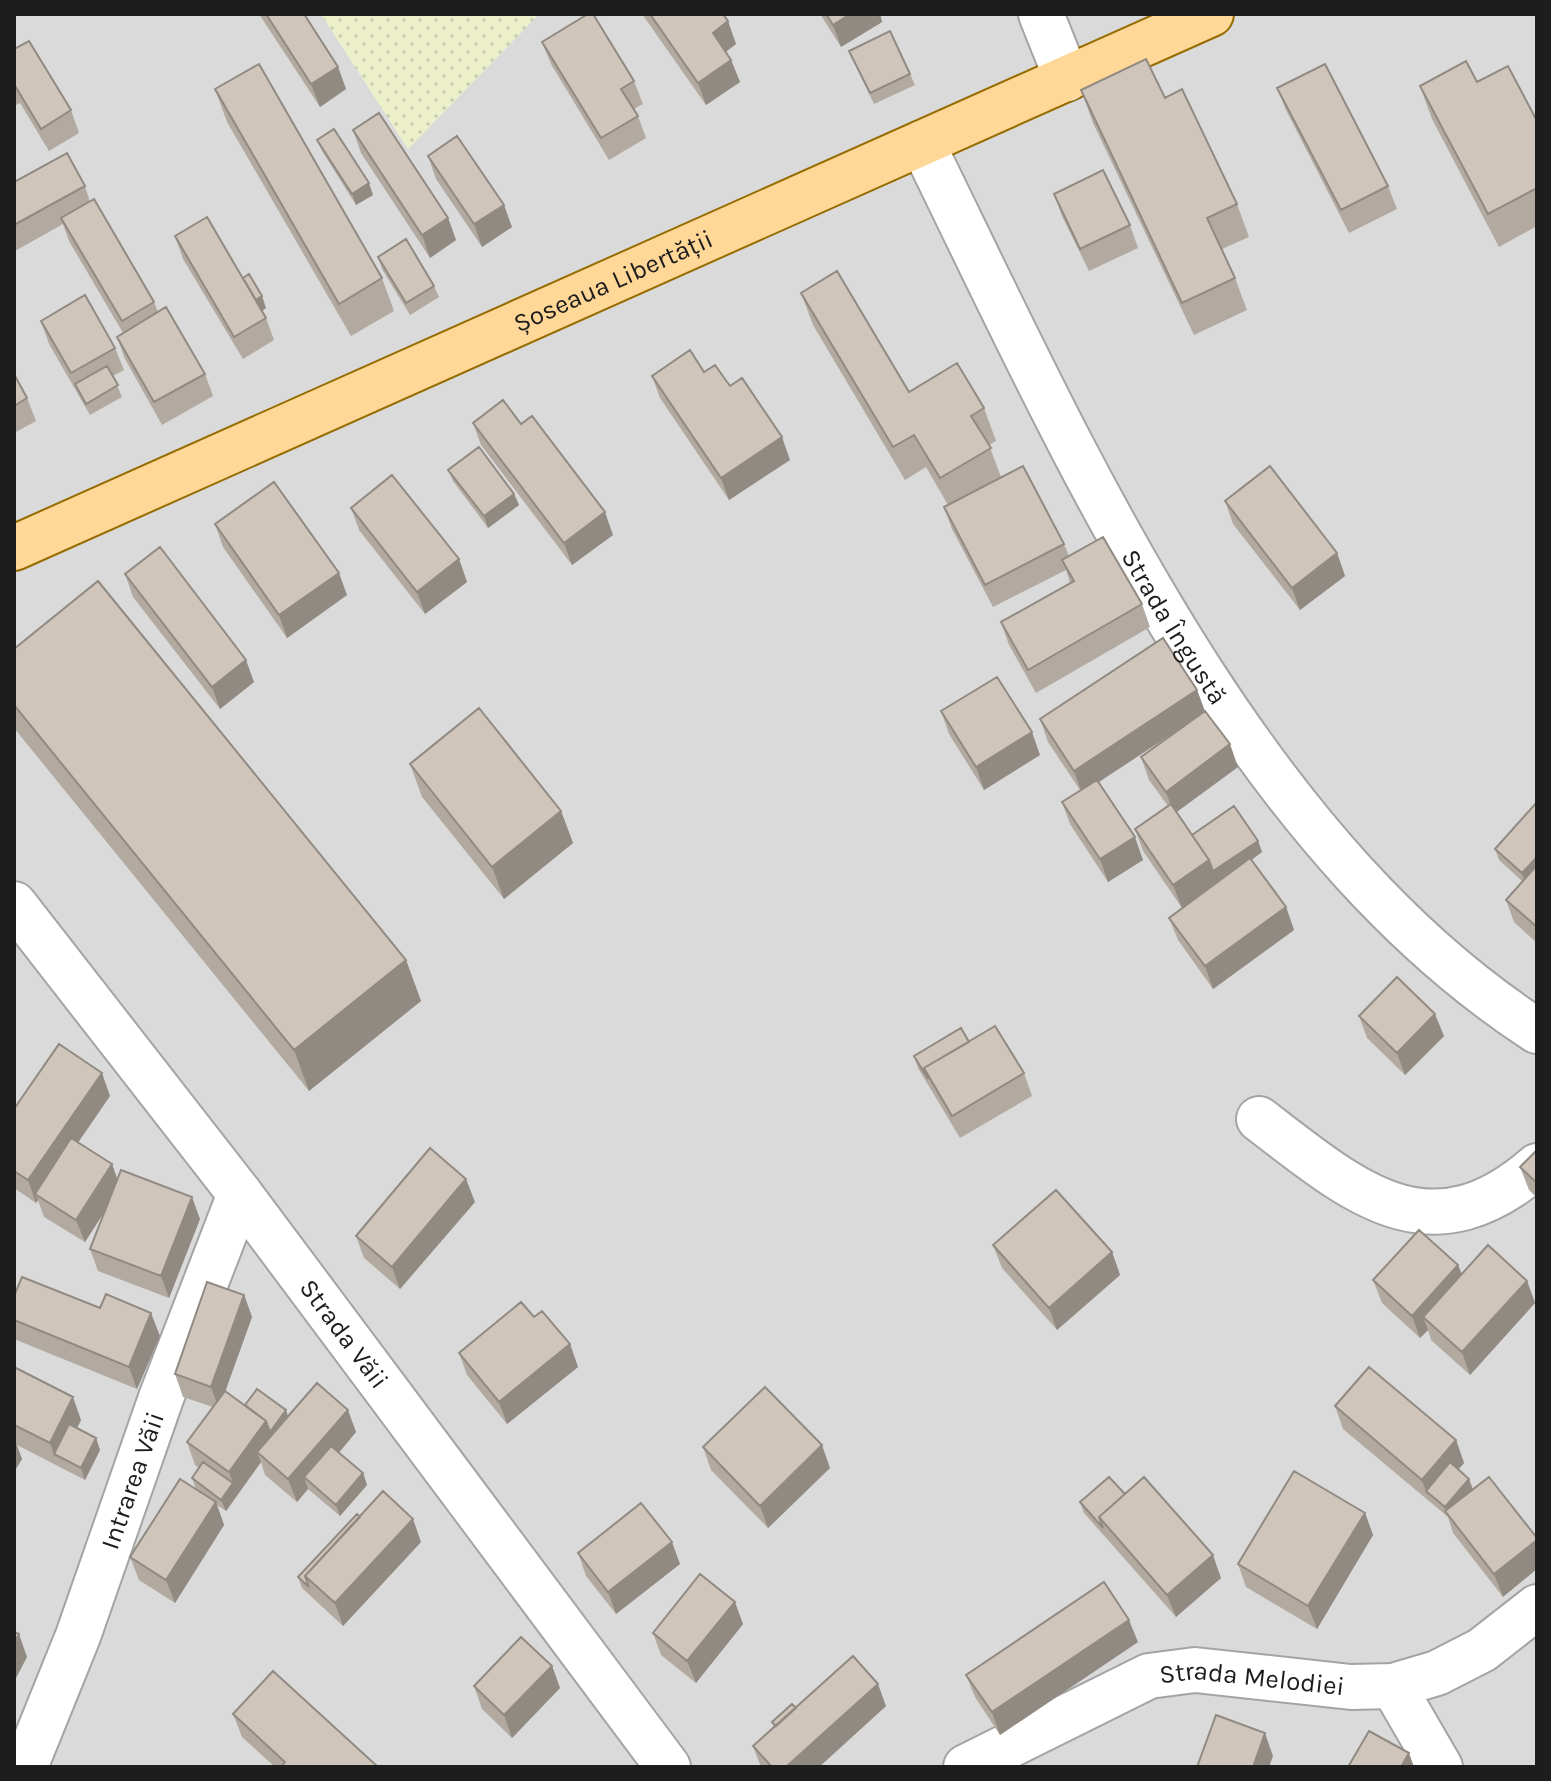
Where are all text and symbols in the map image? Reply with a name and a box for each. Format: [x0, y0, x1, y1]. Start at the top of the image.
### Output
street label: Șoseaua Libertății [509, 223, 718, 339]
street label: Strada Îngustă [1115, 544, 1233, 711]
street label: Strada Văii [293, 1273, 395, 1395]
street label: Intrarea Văii [94, 1408, 171, 1553]
street label: Strada Melodiei [1157, 1655, 1346, 1702]

